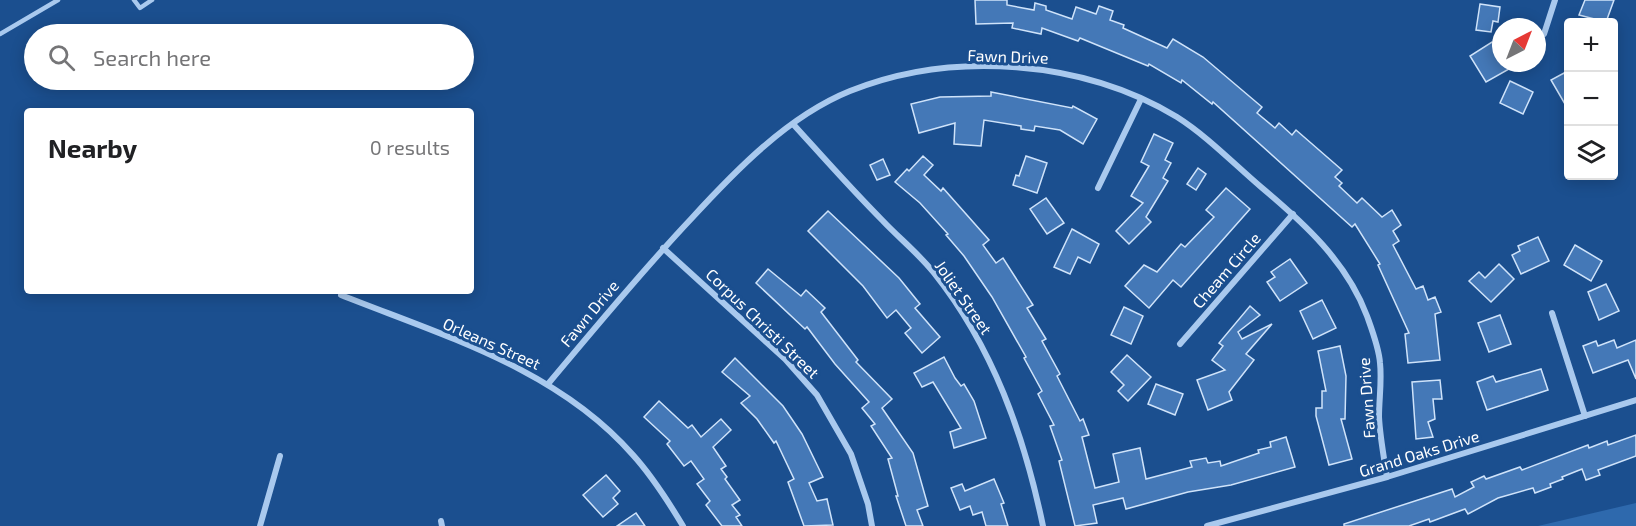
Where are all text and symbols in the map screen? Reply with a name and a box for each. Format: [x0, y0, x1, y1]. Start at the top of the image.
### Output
north arrow [1492, 18, 1546, 72]
map controls [1564, 18, 1618, 180]
button: + [1564, 18, 1618, 72]
search box [24, 24, 474, 90]
icon: search [45, 41, 78, 74]
text: Search here [93, 44, 211, 70]
street label: Fawn Drive [967, 45, 1049, 67]
button: − [1564, 72, 1618, 126]
button: layers [1564, 126, 1618, 180]
text: Nearby [48, 132, 137, 163]
text: 0 results [370, 135, 450, 159]
street label: Cheam Circle [1188, 228, 1264, 312]
street label: Joliet Street [932, 256, 996, 338]
street label: Corpus Christi Street [703, 264, 823, 382]
street label: Fawn Drive [556, 276, 622, 350]
street label: Orleans Street [440, 313, 544, 373]
street label: Fawn Drive [1354, 357, 1378, 439]
street label: Grand Oaks Drive [1357, 426, 1481, 480]

